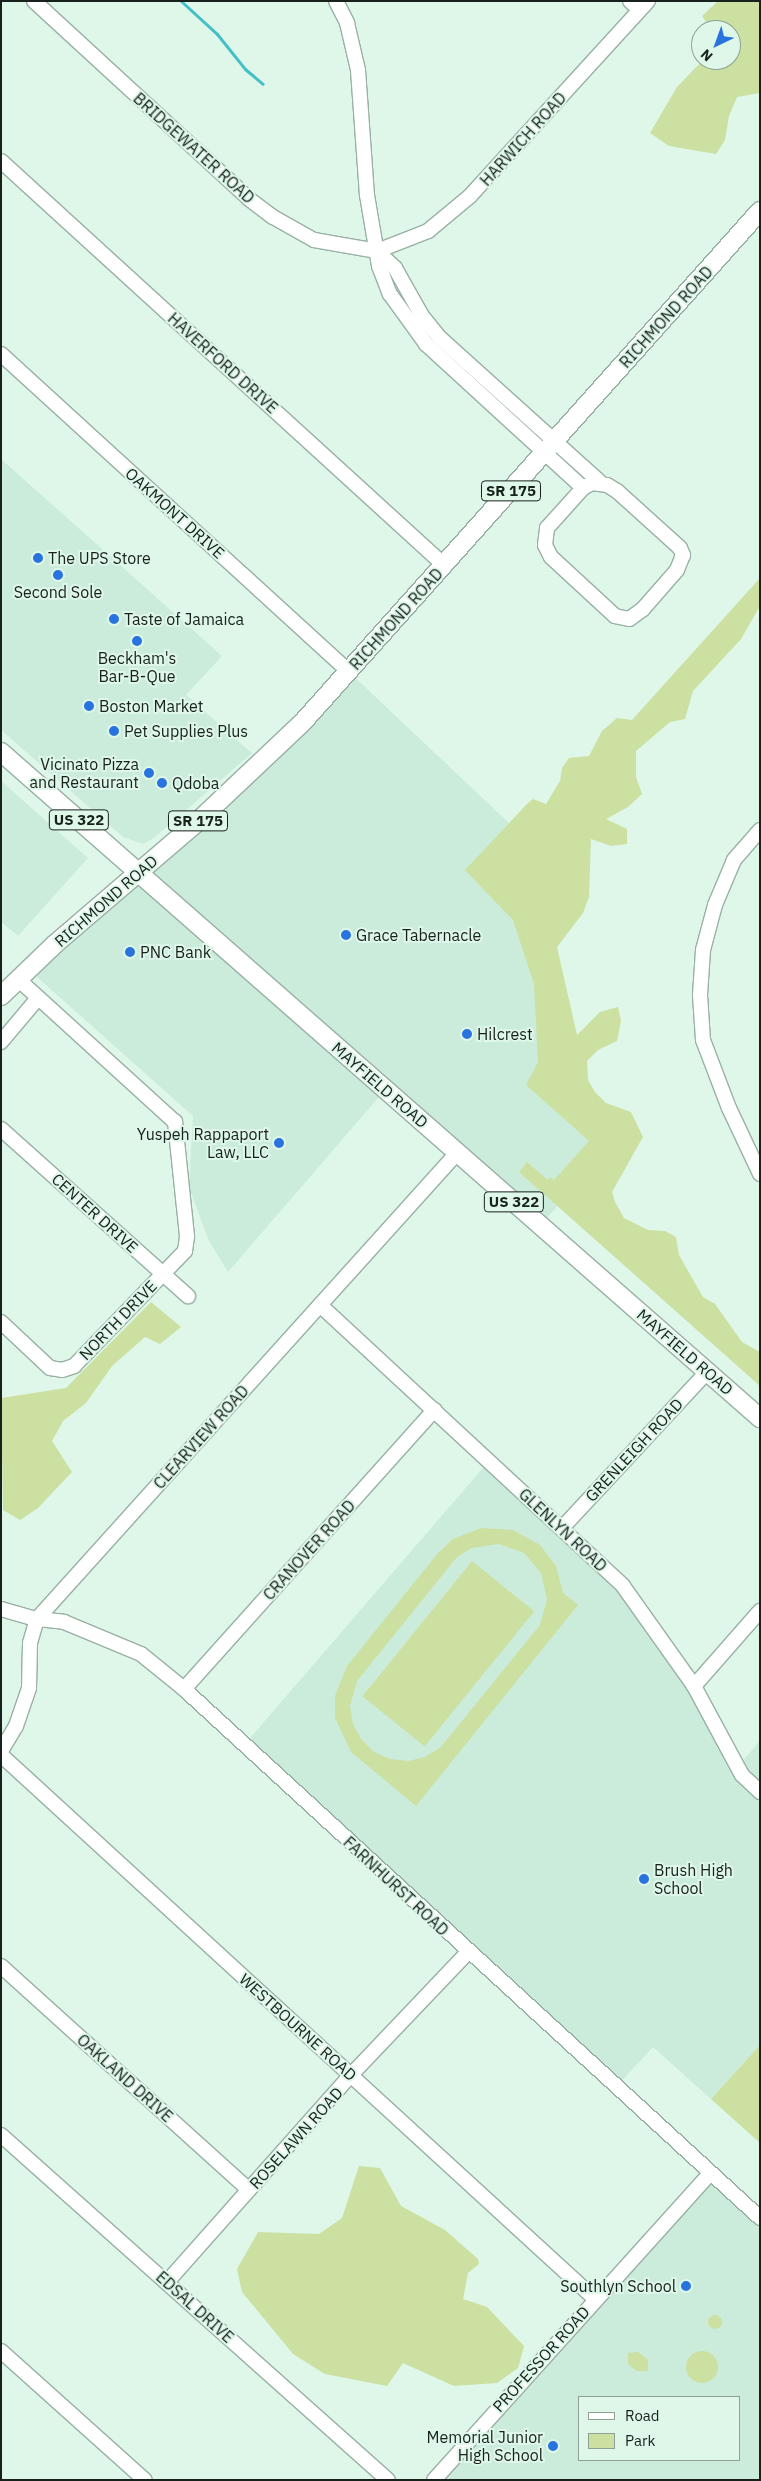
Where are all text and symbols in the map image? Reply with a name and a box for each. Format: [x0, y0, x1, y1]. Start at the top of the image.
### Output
north arrow [691, 20, 741, 70]
text: N [697, 45, 716, 65]
street label: HARWICH ROAD [476, 88, 570, 190]
street label: BRIDGEWATER ROAD [129, 89, 259, 207]
street label: RICHMOND ROAD [615, 262, 717, 372]
street label: HAVERFORD DRIVE [164, 309, 282, 417]
street label: OAKMONT DRIVE [122, 464, 228, 562]
road number: SR 175 [480, 478, 542, 504]
place label: The UPS Store [48, 548, 151, 568]
marker: The UPS Store [32, 552, 44, 564]
street label: RICHMOND ROAD [345, 564, 447, 674]
marker: Second Sole [52, 569, 64, 581]
place label: Second Sole [14, 582, 102, 602]
place label: Taste of Jamaica [124, 609, 244, 629]
marker: Taste of Jamaica [108, 613, 120, 625]
marker: Beckham's Bar-B-Que [131, 635, 143, 647]
place label: Beckham's Bar-B-Que [98, 648, 176, 686]
place label: Boston Market [99, 696, 203, 716]
marker: Boston Market [83, 700, 95, 712]
place label: Pet Supplies Plus [124, 721, 248, 741]
marker: Pet Supplies Plus [108, 725, 120, 737]
place label: Vicinato Pizza and Restaurant [30, 754, 139, 792]
marker: Vicinato Pizza and Restaurant [143, 767, 155, 779]
place label: Qdoba [172, 773, 219, 793]
marker: Qdoba [156, 777, 168, 789]
road number: US 322 [48, 808, 110, 832]
road number: SR 175 [167, 808, 229, 834]
street label: RICHMOND ROAD [51, 851, 161, 951]
place label: Grace Tabernacle [356, 925, 481, 945]
marker: Grace Tabernacle [340, 929, 352, 941]
place label: PNC Bank [140, 942, 211, 962]
marker: PNC Bank [124, 946, 136, 958]
place label: Hilcrest [477, 1024, 533, 1044]
marker: Hilcrest [461, 1028, 473, 1040]
street label: MAYFIELD ROAD [328, 1038, 432, 1132]
place label: Yuspeh Rappaport Law, LLC [137, 1124, 269, 1162]
marker: Yuspeh Rappaport Law, LLC [273, 1137, 285, 1149]
street label: CENTER DRIVE [48, 1169, 142, 1257]
road number: US 322 [483, 1190, 545, 1214]
street label: NORTH DRIVE [75, 1276, 161, 1364]
street label: MAYFIELD ROAD [633, 1305, 737, 1399]
street label: CLEARVIEW ROAD [149, 1381, 253, 1493]
street label: GRENLEIGH ROAD [581, 1394, 687, 1506]
street label: GLENLYN ROAD [515, 1484, 611, 1576]
street label: CRANOVER ROAD [259, 1496, 359, 1604]
street label: FARNHURST ROAD [339, 1832, 453, 1940]
place label: Brush High School [654, 1860, 733, 1898]
marker: Brush High School [638, 1873, 650, 1885]
street label: WESTBOURNE ROAD [235, 1969, 361, 2085]
street label: OAKLAND DRIVE [73, 2030, 177, 2126]
street label: ROSELAWN ROAD [245, 2083, 347, 2193]
street label: EDSAL DRIVE [152, 2267, 238, 2347]
place label: Southlyn School [560, 2276, 676, 2296]
marker: Southlyn School [680, 2280, 692, 2292]
street label: PROFESSOR ROAD [489, 2302, 593, 2416]
legend [578, 2396, 741, 2461]
text: Road [625, 2406, 660, 2425]
place label: Memorial Junior High School [427, 2427, 543, 2465]
text: Park [625, 2431, 655, 2450]
marker: Memorial Junior High School [547, 2440, 559, 2452]

